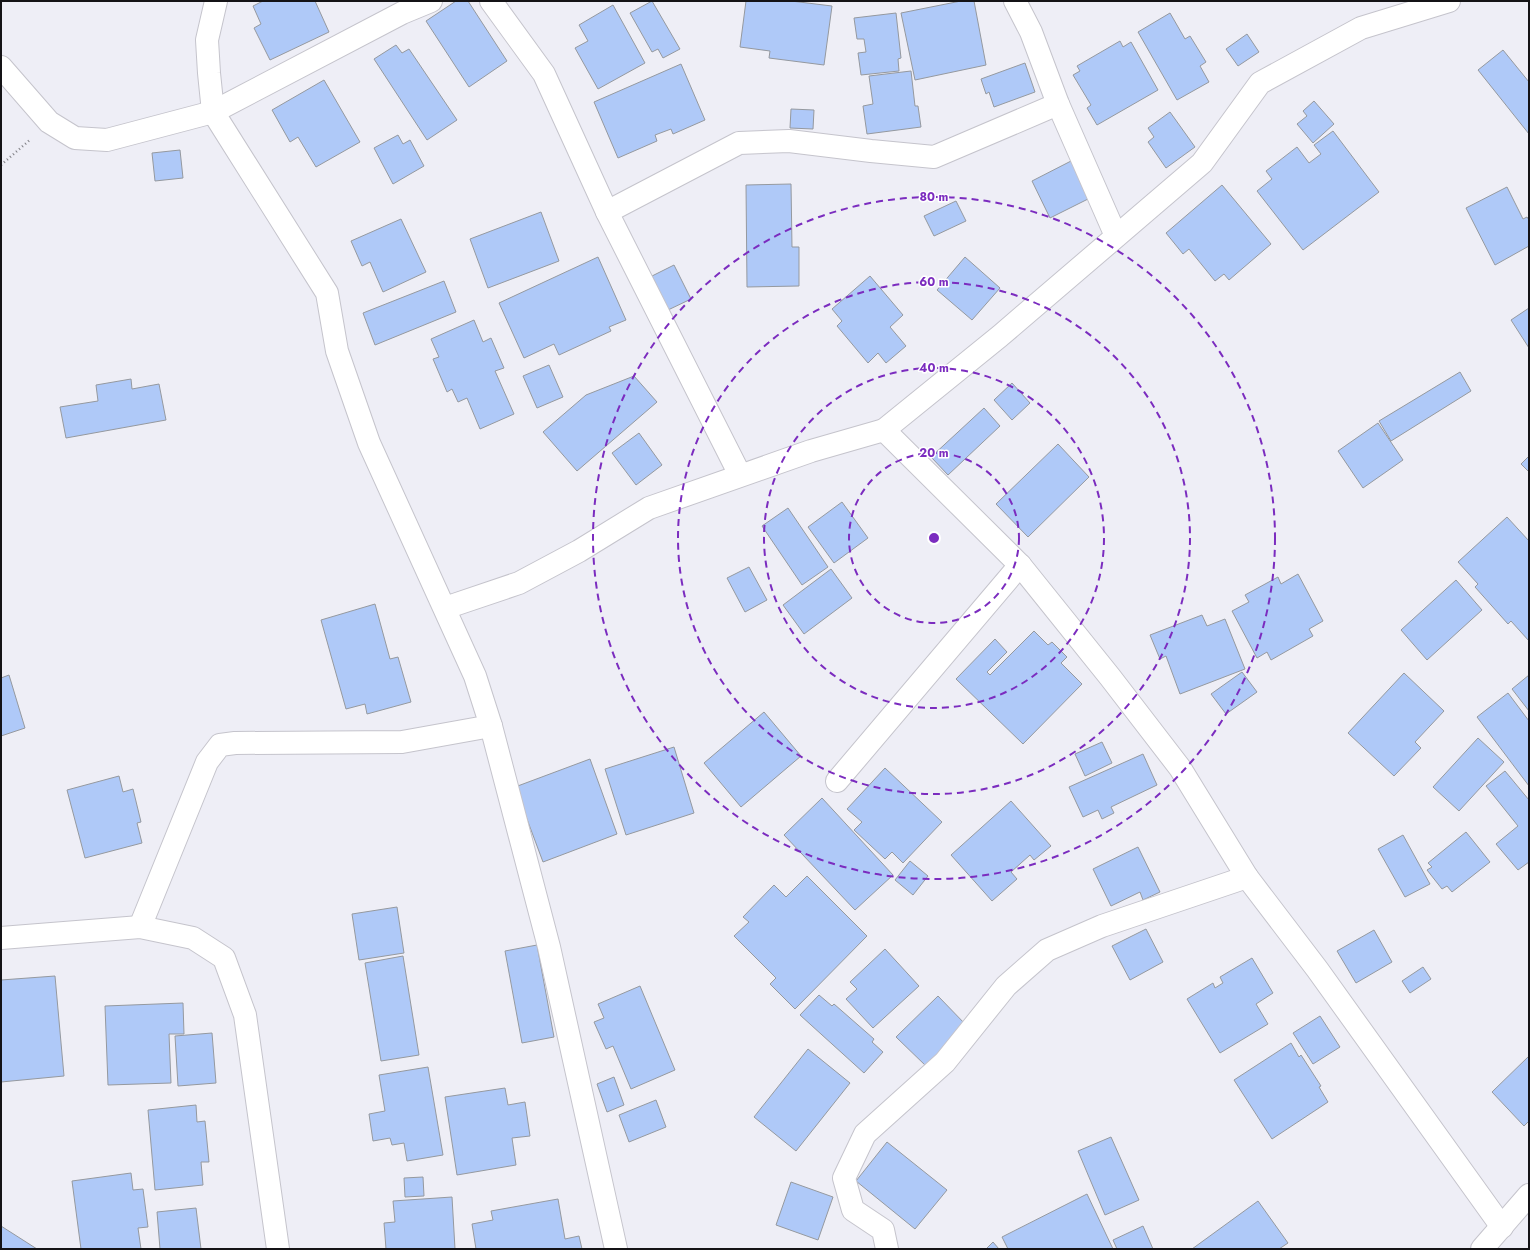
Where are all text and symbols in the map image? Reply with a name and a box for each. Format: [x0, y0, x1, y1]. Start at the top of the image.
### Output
text: 80 m [920, 188, 949, 206]
text: 60 m [919, 273, 949, 291]
text: 40 m [919, 359, 949, 377]
text: 20 m [919, 444, 949, 462]
centre of rings [927, 531, 941, 545]

